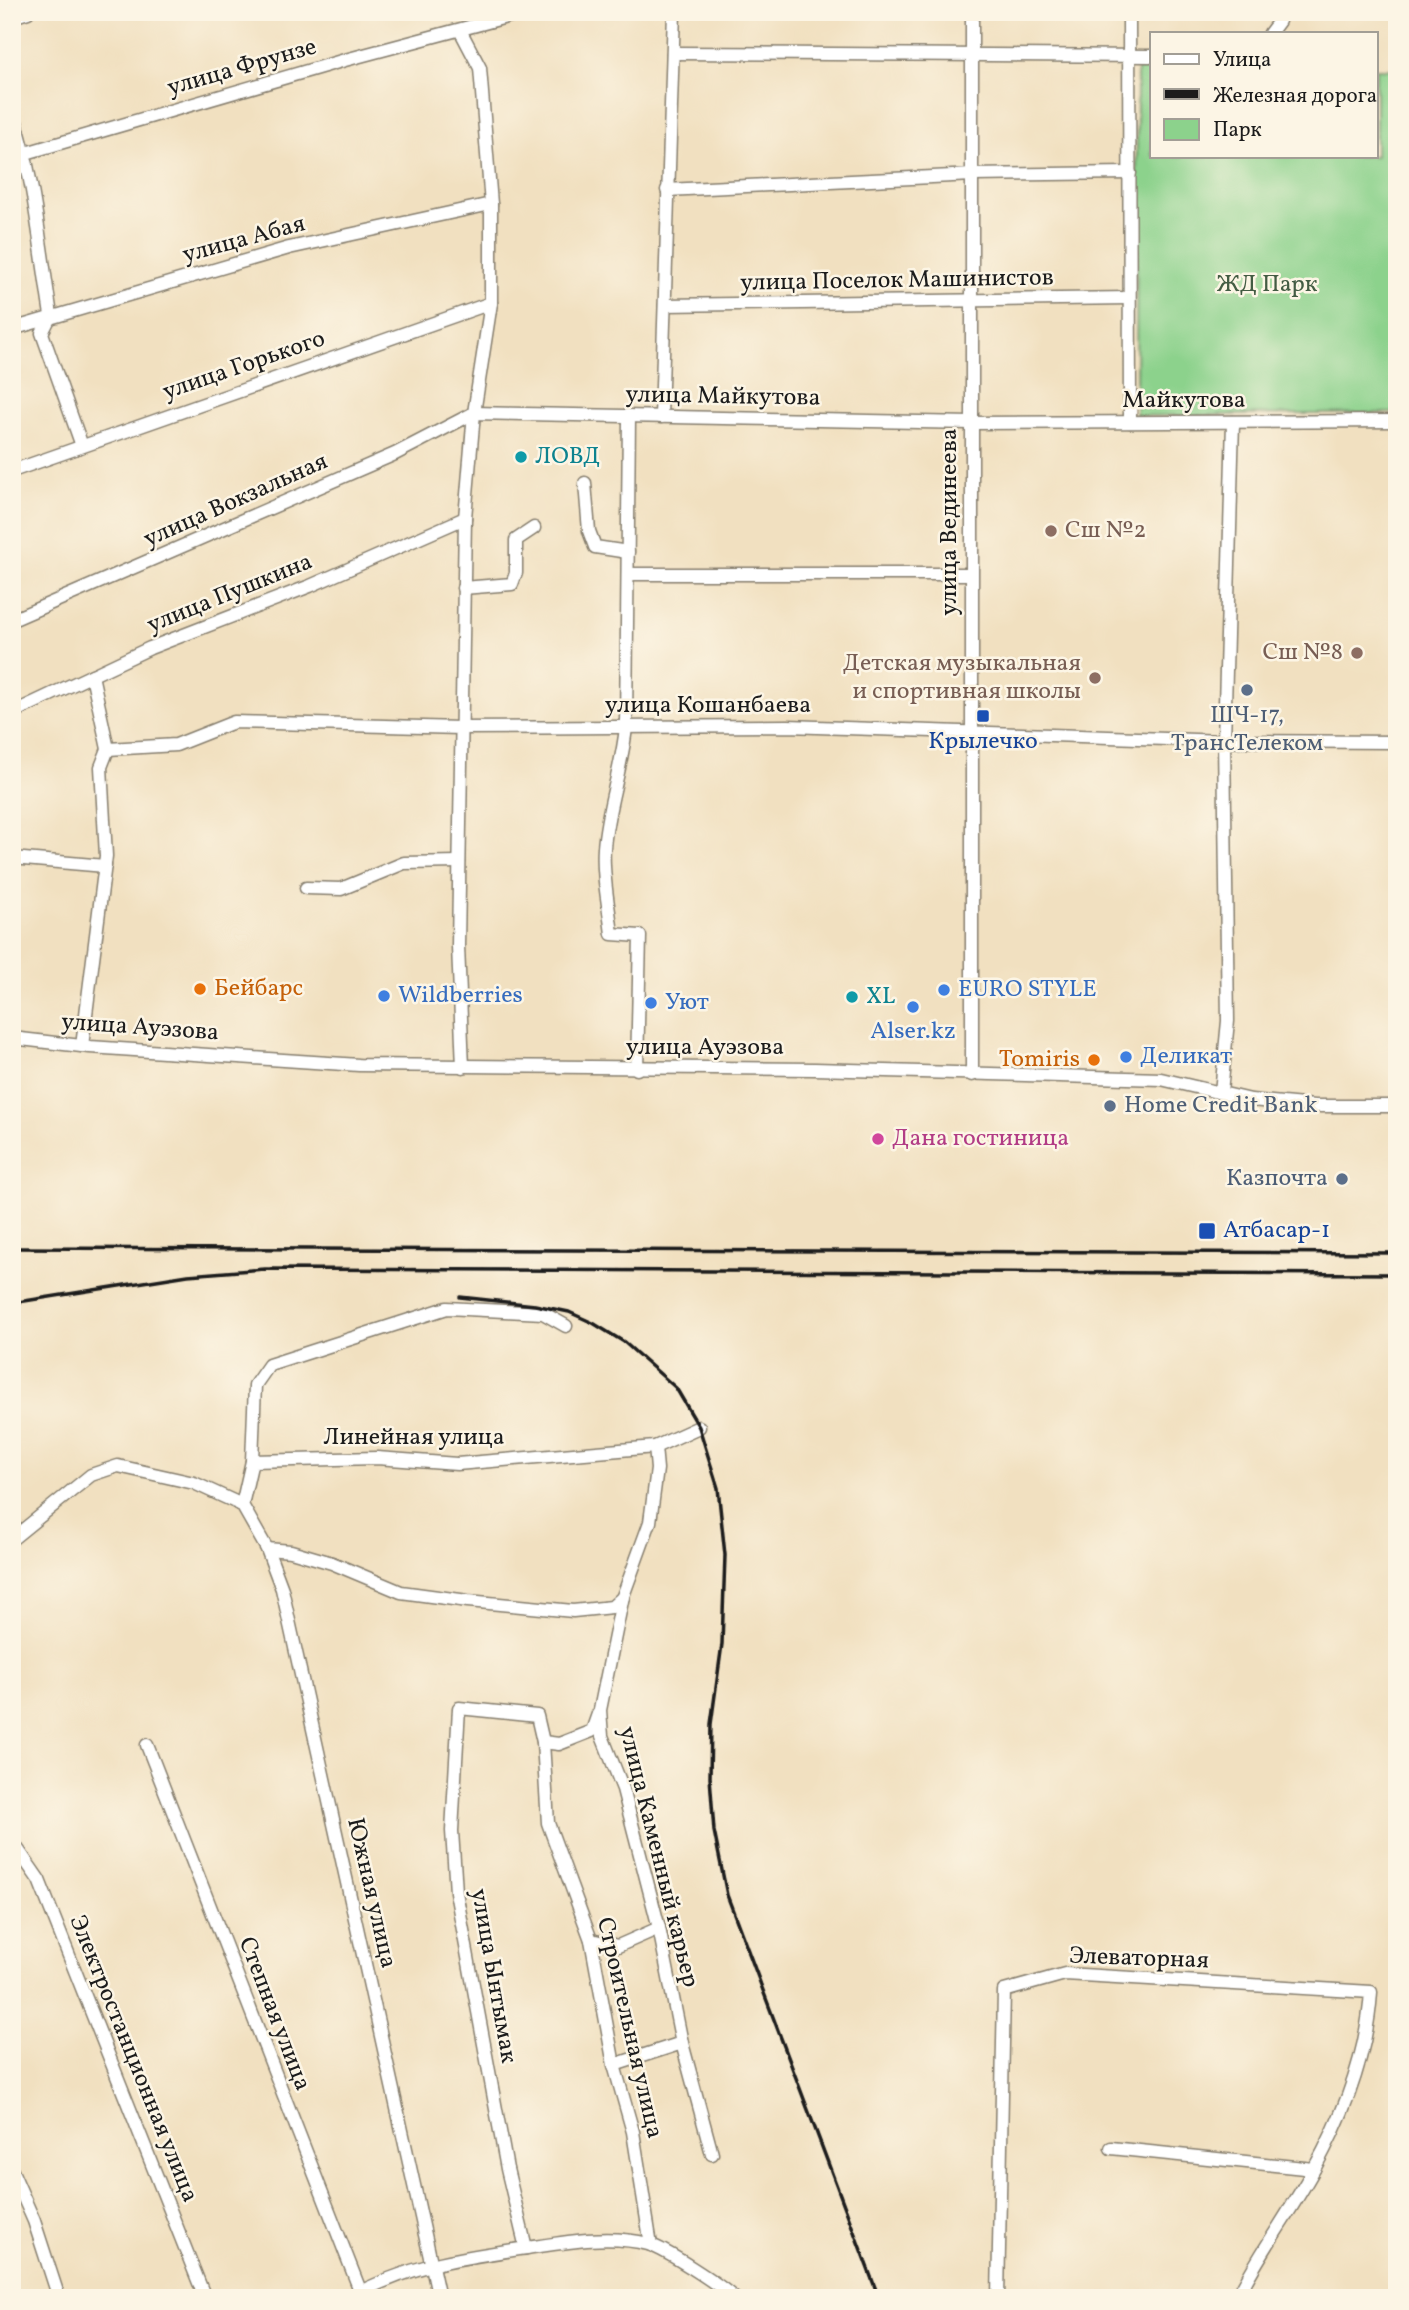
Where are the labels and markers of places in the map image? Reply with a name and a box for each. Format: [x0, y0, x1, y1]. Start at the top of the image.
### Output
place label: ЛОВД [535, 440, 600, 474]
marker: ЛОВД [513, 449, 529, 465]
place label: Сш №2 [1065, 514, 1146, 548]
marker: Сш №2 [1043, 523, 1059, 539]
place label: Сш №8 [1262, 636, 1343, 670]
marker: Сш №8 [1349, 645, 1365, 661]
place label: Детская музыкальная и спортивная школы [843, 647, 1081, 709]
marker: Детская музыкальная и спортивная школы [1087, 670, 1103, 686]
marker: ШЧ-17, ТрансТелеком [1239, 682, 1255, 698]
place label: ШЧ-17, ТрансТелеком [1171, 699, 1323, 761]
marker: Крылечко [975, 708, 991, 724]
place label: Крылечко [928, 725, 1038, 759]
place label: Бейбарс [214, 972, 303, 1006]
place label: EURO STYLE [958, 973, 1097, 1007]
place label: Wildberries [398, 979, 523, 1013]
place label: XL [866, 980, 895, 1014]
marker: Бейбарс [192, 981, 208, 997]
marker: EURO STYLE [936, 982, 952, 998]
place label: Уют [665, 986, 709, 1020]
marker: Wildberries [376, 988, 392, 1004]
marker: XL [844, 989, 860, 1005]
marker: Уют [643, 995, 659, 1011]
marker: Alser.kz [905, 999, 921, 1015]
place label: Alser.kz [870, 1015, 956, 1049]
place label: Деликат [1140, 1040, 1232, 1074]
place label: Tomiris [999, 1043, 1080, 1077]
marker: Деликат [1118, 1049, 1134, 1065]
marker: Tomiris [1086, 1052, 1102, 1068]
place label: Home Credit Bank [1124, 1089, 1318, 1123]
marker: Home Credit Bank [1102, 1098, 1118, 1114]
place label: Дана гостиница [892, 1122, 1069, 1156]
marker: Дана гостиница [870, 1131, 886, 1147]
place label: Казпочта [1226, 1162, 1328, 1196]
marker: Казпочта [1334, 1171, 1350, 1187]
place label: Атбасар-1 [1223, 1214, 1330, 1248]
marker: Атбасар-1 [1197, 1221, 1217, 1241]

